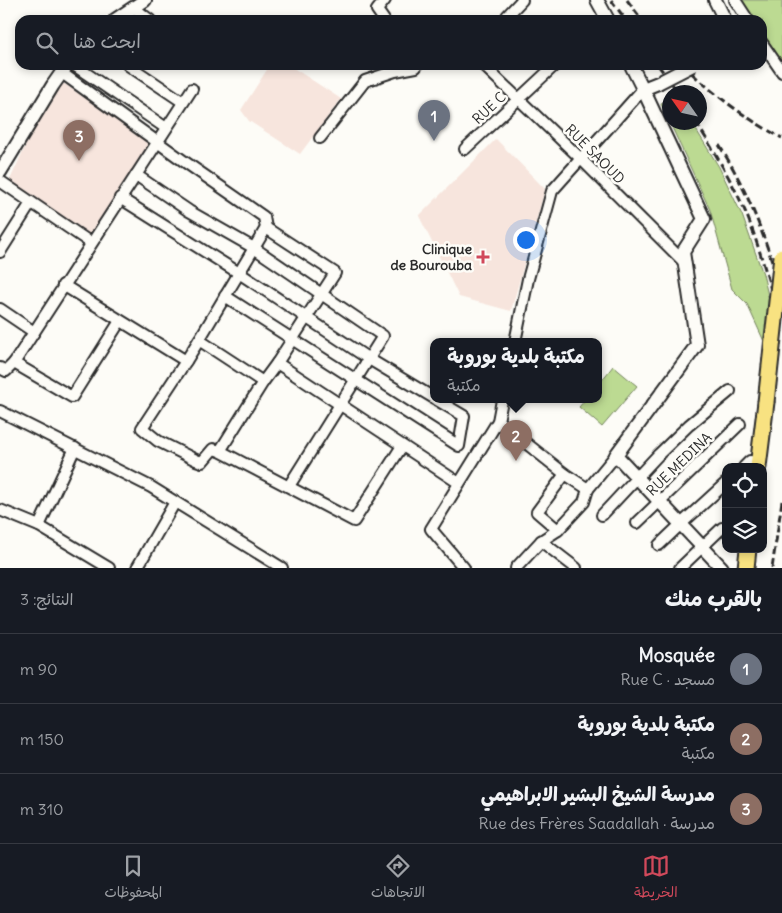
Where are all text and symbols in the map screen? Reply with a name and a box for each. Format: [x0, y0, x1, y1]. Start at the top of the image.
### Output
search box [15, 15, 767, 70]
icon: search [33, 29, 61, 57]
text: ابحث هنا [73, 29, 141, 53]
north arrow [662, 85, 707, 130]
street label: RUE C [469, 88, 509, 128]
pin: 1 [418, 100, 450, 141]
pin: 3 [63, 120, 95, 161]
street label: RUE SAOUD [561, 120, 629, 188]
your location [513, 227, 539, 253]
place label: Clinique de Bourouba [390, 240, 472, 274]
marker: Clinique de Bourouba [476, 250, 490, 264]
popup [430, 338, 602, 403]
text: مكتبة بلدية بوروبة [447, 344, 585, 368]
text: مكتبة [447, 375, 481, 395]
pin: 2 [500, 420, 532, 461]
street label: RUE MEDINA [643, 428, 715, 500]
map controls [722, 463, 767, 553]
button: locate [722, 463, 767, 508]
button: layers [722, 508, 767, 553]
text: بالقرب منك [665, 585, 762, 612]
text: النتائج: 3 [20, 589, 73, 609]
text: Mosquée [638, 643, 715, 667]
text: 90 m [20, 659, 58, 679]
text: 1 [743, 659, 749, 679]
text: مسجد · Rue C [620, 669, 715, 689]
text: مكتبة بلدية بوروبة [578, 712, 715, 736]
text: 150 m [20, 729, 64, 749]
text: 2 [742, 729, 750, 749]
text: مكتبة [682, 743, 715, 763]
text: مدرسة الشيخ البشير الابراهيمي [481, 782, 715, 806]
text: 310 m [20, 799, 64, 819]
text: 3 [741, 799, 751, 819]
text: مدرسة · Rue des Frères Saadallah [478, 813, 715, 833]
tab: المحفوظات [104, 852, 162, 905]
tab: الاتجاهات [371, 852, 425, 905]
tab: الخريطة [634, 852, 678, 905]

